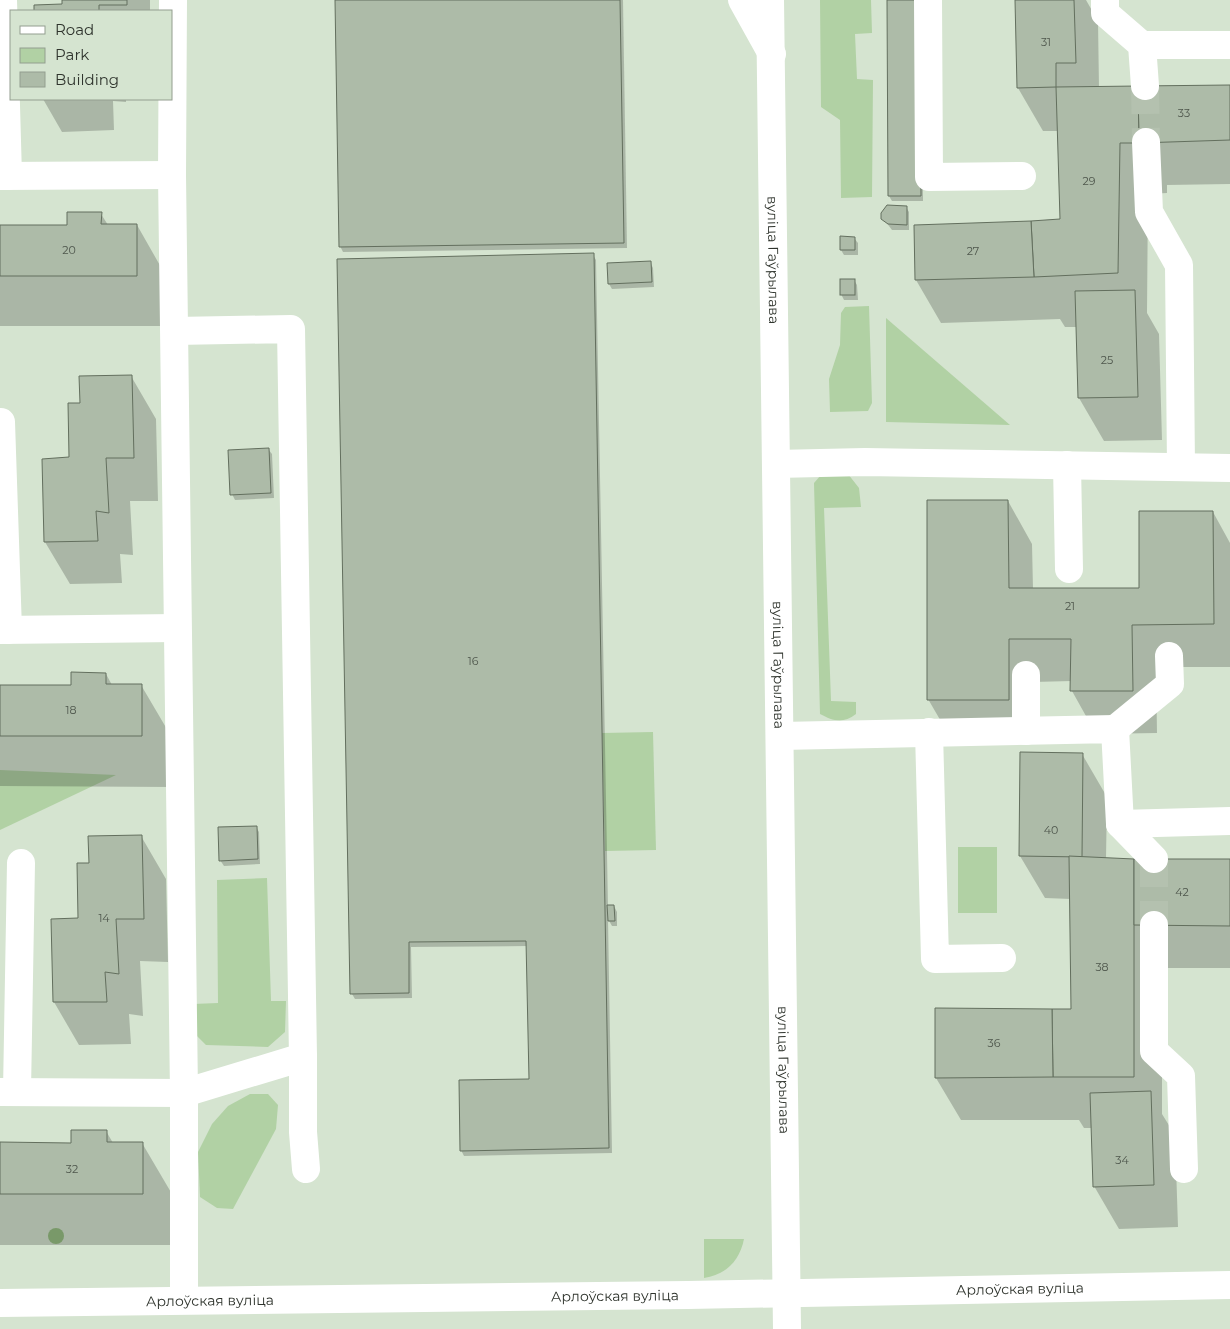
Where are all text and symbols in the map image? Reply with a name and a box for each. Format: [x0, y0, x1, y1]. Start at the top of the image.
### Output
legend [10, 10, 172, 100]
text: Road [55, 20, 94, 39]
house number: 31 [1041, 35, 1051, 49]
text: Park [55, 45, 89, 64]
text: Building [55, 70, 119, 89]
house number: 33 [1178, 106, 1190, 120]
house number: 29 [1083, 174, 1096, 188]
street label: вуліца Гаўрылава [764, 196, 783, 324]
house number: 20 [62, 243, 76, 257]
house number: 27 [967, 244, 979, 258]
house number: 25 [1101, 353, 1113, 367]
house number: 21 [1065, 599, 1075, 613]
street label: вуліца Гаўрылава [769, 601, 788, 729]
house number: 16 [468, 654, 479, 668]
house number: 18 [66, 703, 77, 717]
house number: 40 [1044, 823, 1058, 837]
house number: 42 [1175, 885, 1189, 899]
house number: 14 [98, 911, 110, 925]
house number: 38 [1095, 960, 1109, 974]
street label: вуліца Гаўрылава [774, 1006, 794, 1134]
house number: 36 [988, 1036, 1001, 1050]
house number: 34 [1115, 1153, 1129, 1167]
house number: 32 [66, 1162, 78, 1176]
street label: Арлоўская вуліца [956, 1279, 1084, 1299]
street label: Арлоўская вуліца [551, 1286, 679, 1306]
street label: Арлоўская вуліца [146, 1291, 274, 1310]

